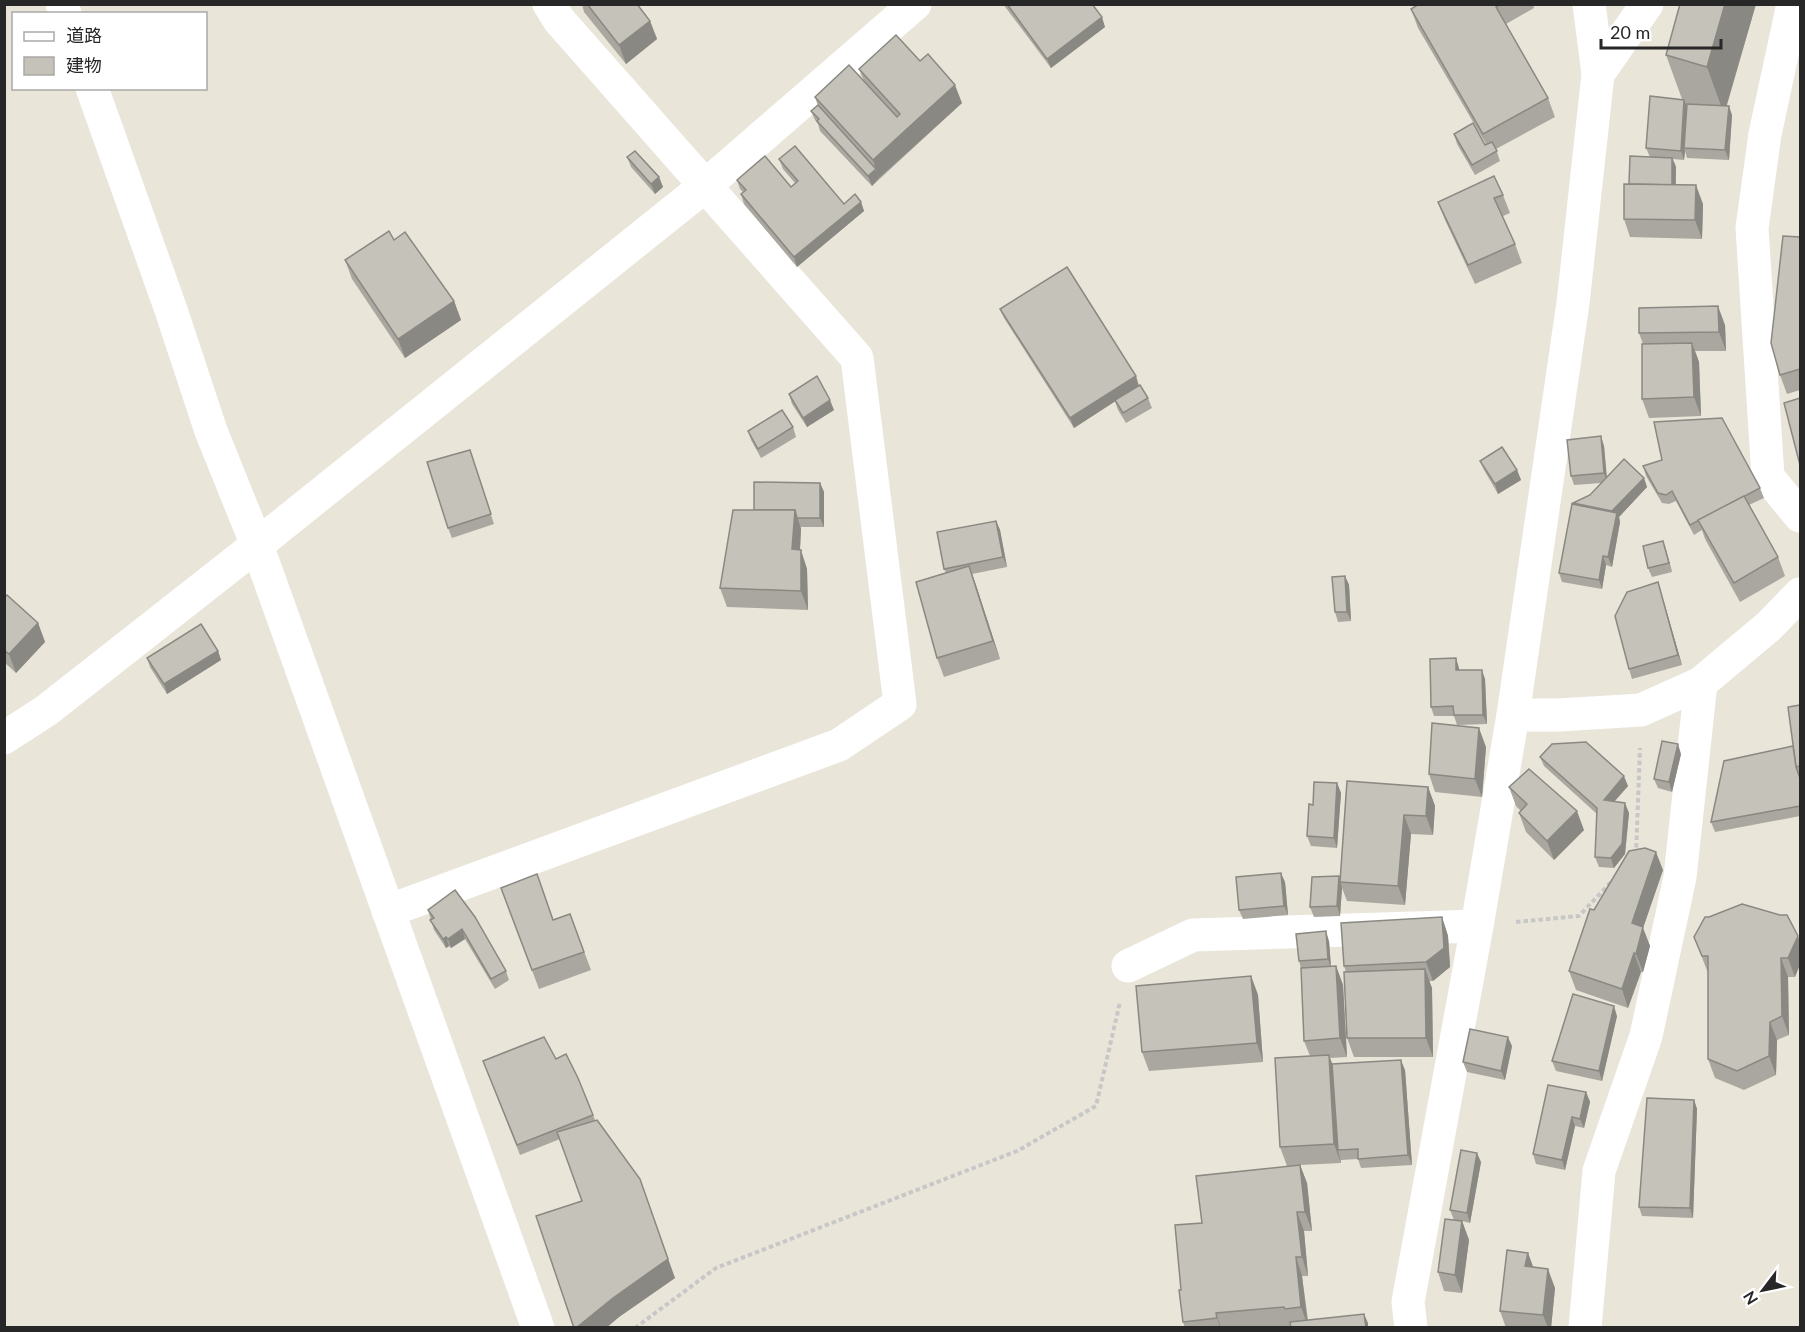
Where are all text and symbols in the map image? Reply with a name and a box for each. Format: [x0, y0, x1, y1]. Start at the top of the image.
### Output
legend [12, 12, 207, 90]
scale bar [1601, 12, 1721, 50]
text: 20 m [1610, 21, 1650, 43]
text: 道路 [66, 24, 102, 46]
text: 建物 [66, 54, 102, 76]
north arrow [1733, 1260, 1793, 1320]
text: N [1739, 1288, 1761, 1308]

